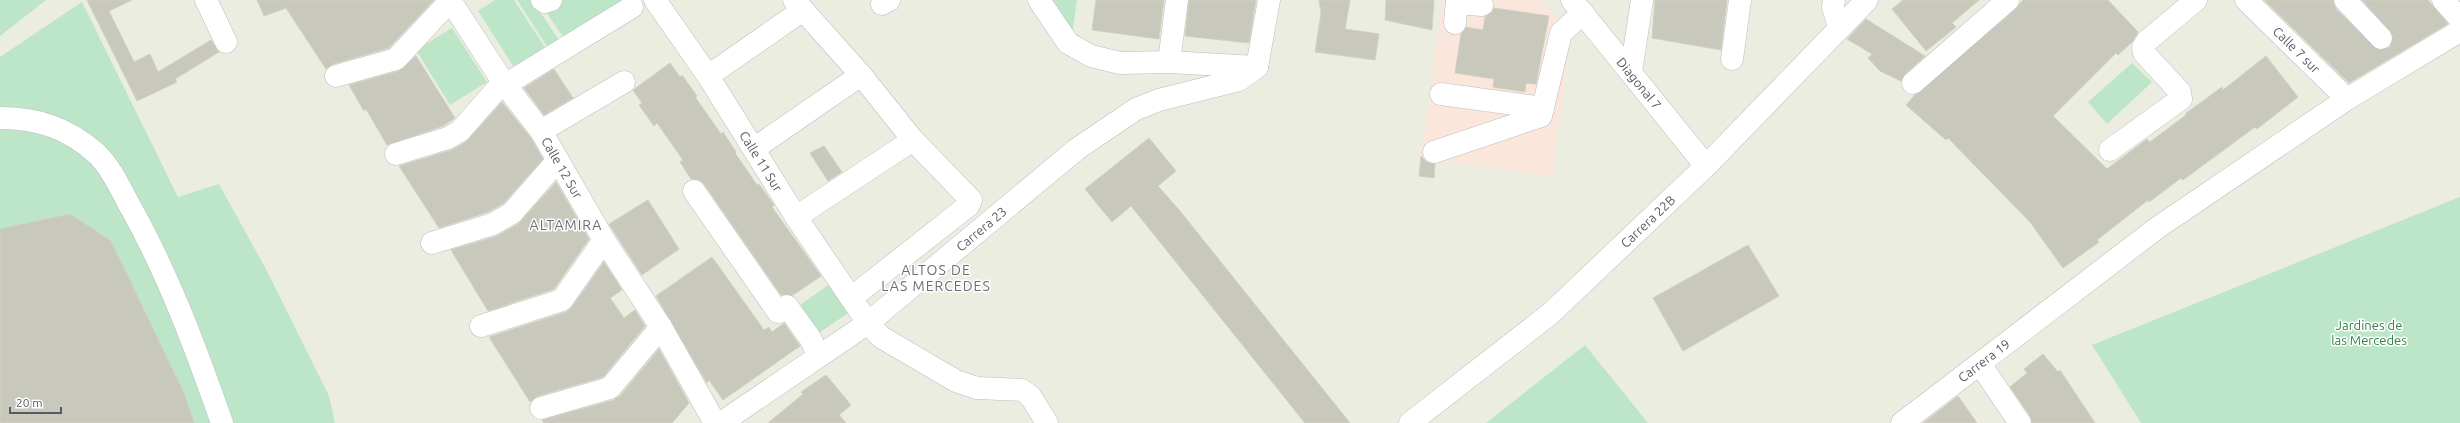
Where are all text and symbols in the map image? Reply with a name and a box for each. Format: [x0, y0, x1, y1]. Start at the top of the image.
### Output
street label: Calle 7 sur [2270, 24, 2323, 76]
street label: Diagonal 7 [1614, 55, 1664, 112]
street label: Calle 11 Sur [737, 128, 785, 194]
street label: Calle 12 Sur [539, 135, 585, 201]
street label: Carrera 22B [1618, 192, 1678, 250]
street label: Carrera 23 [953, 204, 1009, 254]
district label: ALTAMIRA [530, 217, 602, 233]
district label: ALTOS DE LAS MERCEDES [881, 262, 991, 294]
park label: Jardines de las Mercedes [2331, 318, 2407, 347]
street label: Carrera 19 [1955, 336, 2012, 385]
scale bar [10, 389, 61, 415]
text: 20 m [16, 396, 43, 409]

